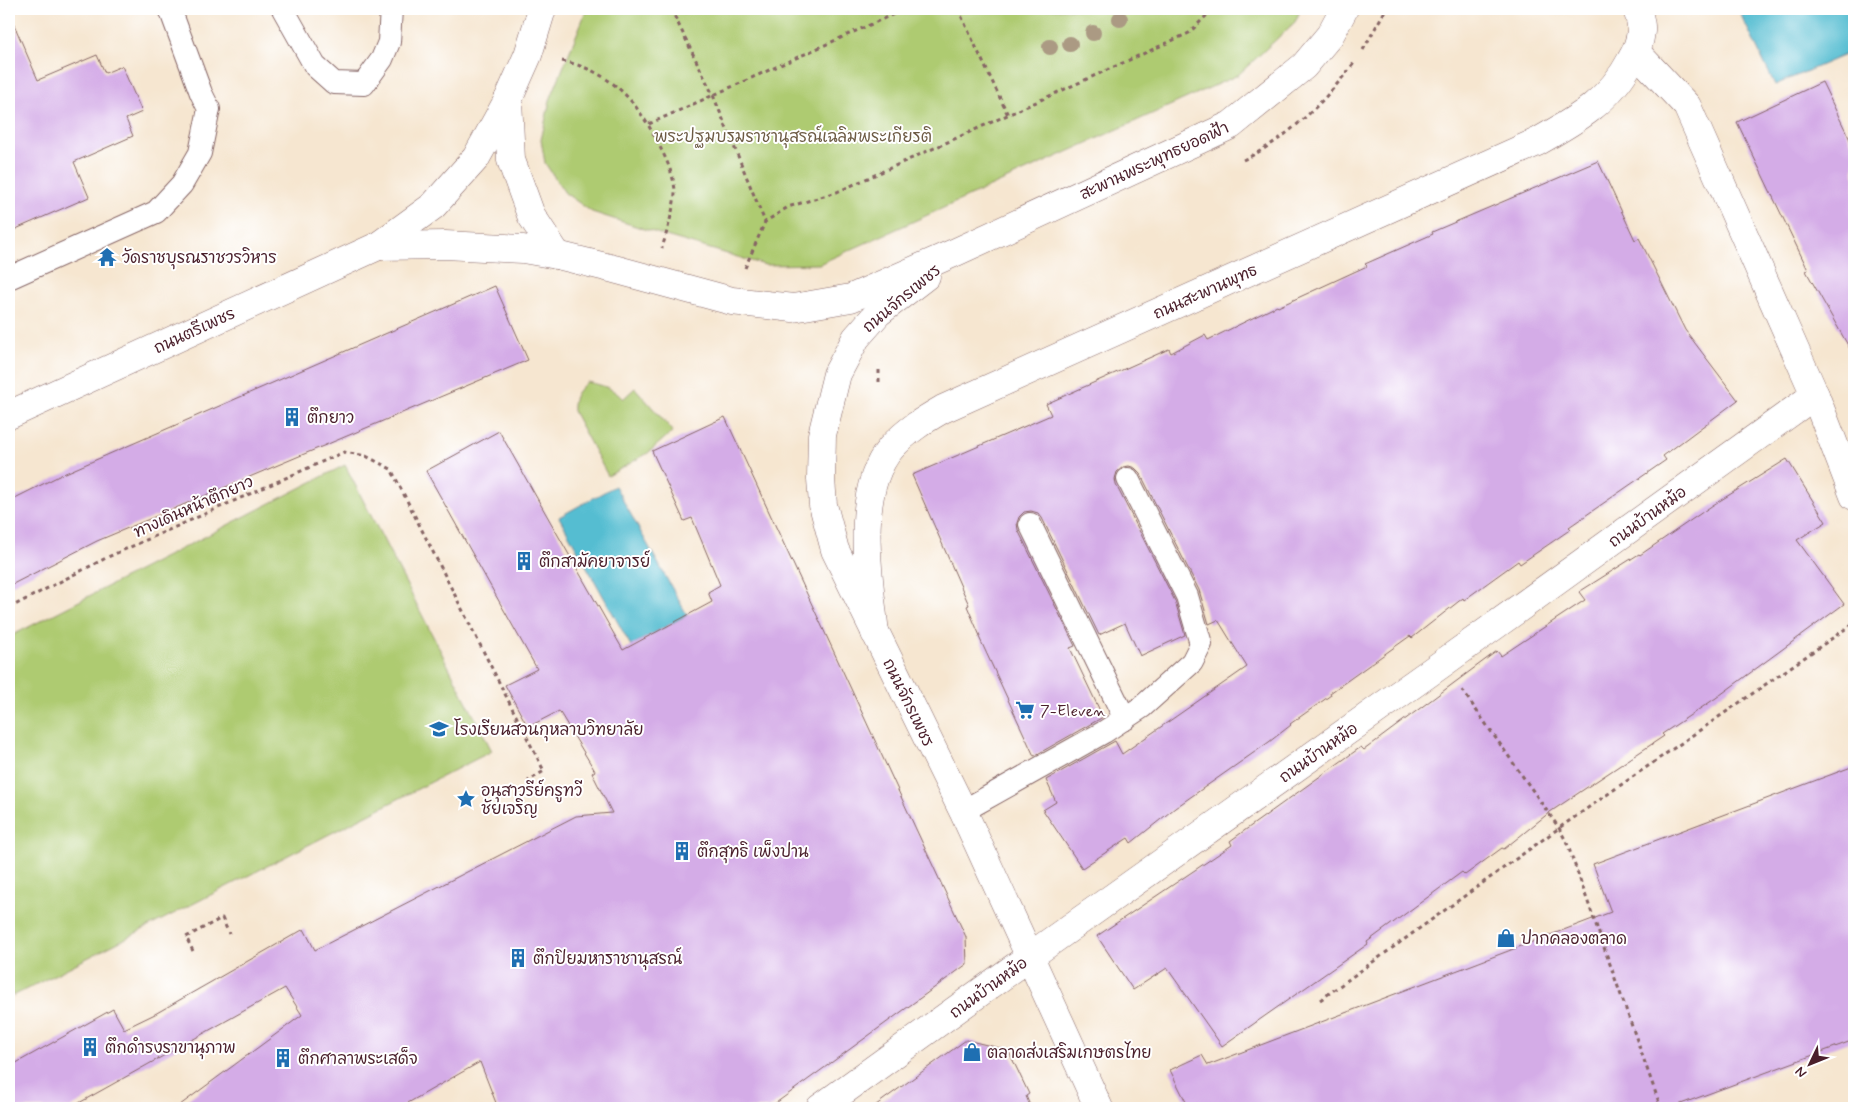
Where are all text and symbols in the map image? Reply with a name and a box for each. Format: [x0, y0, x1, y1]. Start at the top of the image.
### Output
street label: สะพานพระพุทธยอดฟ้า [1076, 117, 1233, 206]
park label: พระปฐมบรมราชานุสรณ์เฉลิมพระเกียรติ [654, 125, 932, 149]
temple icon: วัดราชบุรณราชวรวิหาร [96, 246, 118, 268]
place label: วัดราชบุรณราชวรวิหาร [122, 247, 277, 270]
street label: ถนนจักรเพชร [858, 260, 945, 338]
street label: ถนนสะพานพุทธ [1150, 260, 1262, 326]
street label: ถนนตรีเพชร [150, 303, 239, 359]
building icon: ตึกยาว [281, 406, 303, 428]
place label: ตึกยาว [307, 407, 354, 429]
street label: ทางเดินหน้าตึกยาว [130, 471, 257, 543]
street label: ถนนบ้านหม้อ [1604, 481, 1691, 553]
building icon: ตึกสามัคยาจารย์ [513, 550, 535, 572]
place label: ตึกสามัคยาจารย์ [539, 550, 650, 573]
street label: ถนนจักรเพชร [877, 655, 939, 750]
supermarket icon: 7-Eleven [1014, 699, 1036, 721]
place label: 7-Eleven [1040, 701, 1106, 722]
school or university icon: โรงเรียนสวนกุหลาบวิทยาลัย [428, 718, 450, 740]
place label: โรงเรียนสวนกุหลาบวิทยาลัย [454, 718, 644, 742]
street label: ถนนบ้านหม้อ [1275, 718, 1362, 788]
place label: อนุสาวรีย์ครูทวี ชัยเจริญ [481, 779, 583, 820]
place icon: อนุสาวรีย์ครูทวี ชัยเจริญ [455, 788, 477, 810]
building icon: ตึกสุทธิ เพ็งปาน [671, 840, 693, 862]
place label: ตึกสุทธิ เพ็งปาน [697, 840, 809, 864]
shop icon: ปากคลองตลาด [1495, 927, 1517, 949]
place label: ปากคลองตลาด [1521, 929, 1627, 950]
building icon: ตึกปิยมหาราชานุสรณ์ [507, 947, 529, 969]
place label: ตึกปิยมหาราชานุสรณ์ [533, 947, 682, 971]
street label: ถนนบ้านหม้อ [945, 952, 1032, 1024]
building icon: ตึกดำรงราขานุภาพ [79, 1036, 101, 1058]
place label: ตึกดำรงราขานุภาพ [105, 1037, 236, 1060]
north arrow [1786, 1040, 1836, 1090]
shop icon: ตลาดส่งเสริมเกษตรไทย [961, 1041, 983, 1063]
place label: ตลาดส่งเสริมเกษตรไทย [987, 1041, 1152, 1064]
building icon: ตึกศาลาพระเสด็จ [272, 1047, 294, 1069]
place label: ตึกศาลาพระเสด็จ [298, 1047, 418, 1070]
text: N [1791, 1063, 1811, 1082]

